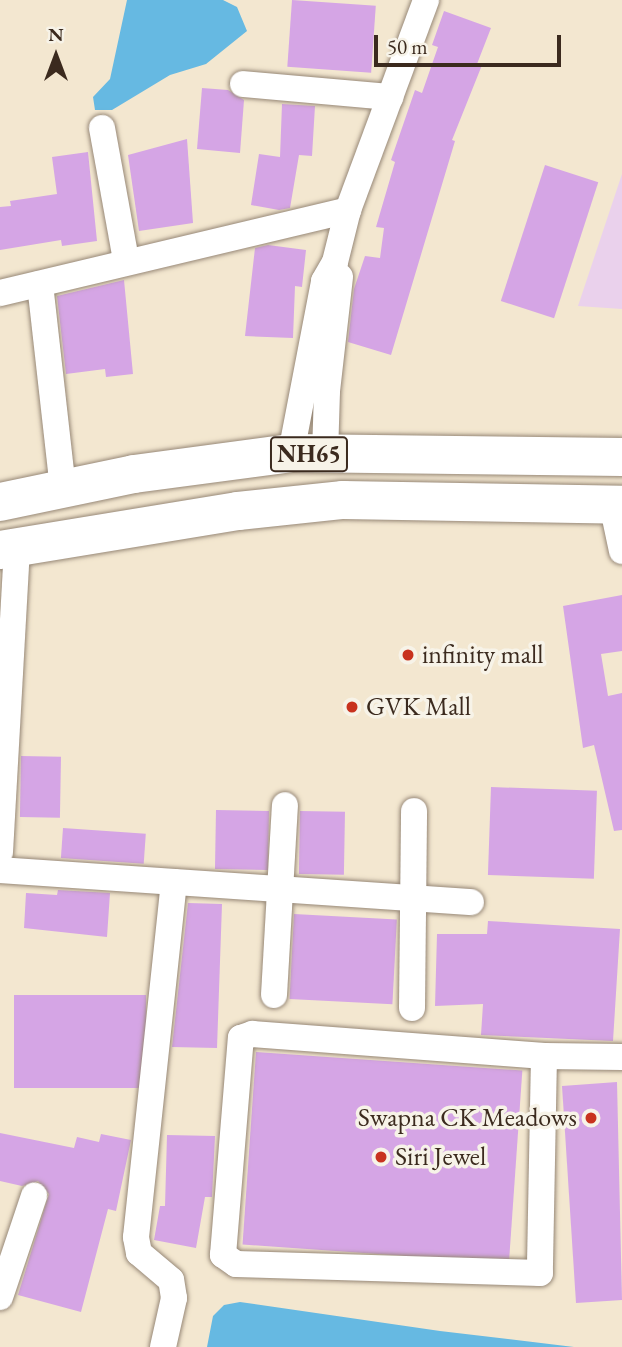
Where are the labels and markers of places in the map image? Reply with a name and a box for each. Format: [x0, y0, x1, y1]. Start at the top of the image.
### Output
place label: infinity mall [422, 639, 543, 671]
marker: infinity mall [400, 647, 416, 663]
place label: GVK Mall [366, 691, 471, 723]
marker: GVK Mall [344, 699, 360, 715]
place label: Swapna CK Meadows [358, 1102, 577, 1134]
marker: Swapna CK Meadows [583, 1110, 599, 1126]
place label: Siri Jewel [395, 1141, 486, 1173]
marker: Siri Jewel [373, 1149, 389, 1165]

